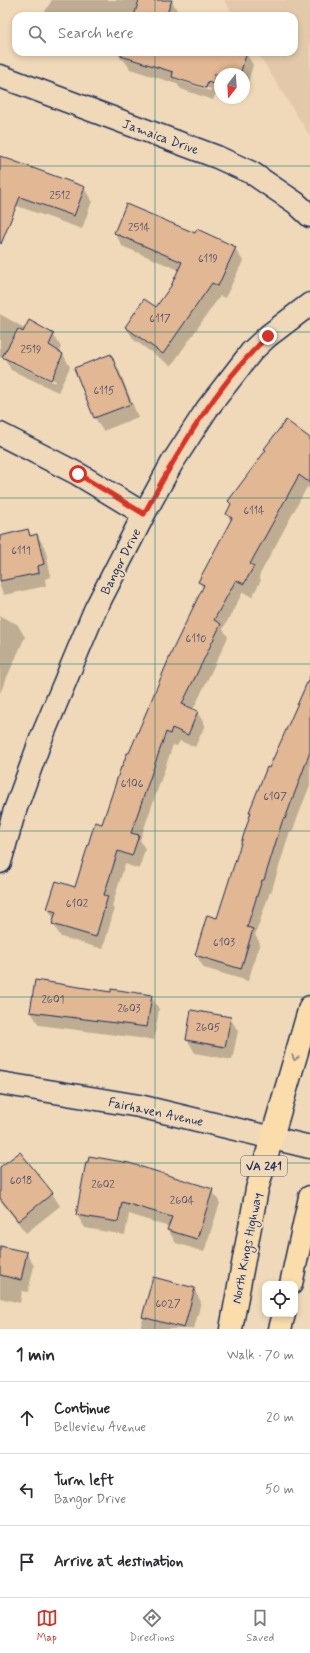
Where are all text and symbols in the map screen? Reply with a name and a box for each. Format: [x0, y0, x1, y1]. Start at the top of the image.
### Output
search box [12, 12, 298, 56]
icon: search [26, 23, 48, 45]
text: Search here [58, 24, 134, 44]
north arrow [214, 68, 250, 104]
street label: Jamaica Drive [120, 116, 201, 159]
house number: 2512 [50, 189, 71, 203]
house number: 2514 [128, 221, 151, 235]
house number: 6119 [198, 252, 218, 266]
house number: 6117 [149, 312, 171, 326]
route end [259, 327, 277, 345]
house number: 2519 [21, 343, 41, 357]
house number: 6115 [93, 384, 115, 398]
route start [69, 465, 87, 483]
house number: 6114 [243, 504, 265, 518]
street label: Bangor Drive [97, 526, 146, 598]
house number: 6111 [11, 544, 31, 558]
house number: 6110 [186, 632, 206, 646]
house number: 6106 [121, 777, 144, 791]
house number: 6107 [263, 790, 287, 804]
house number: 6102 [66, 897, 89, 911]
house number: 6103 [213, 936, 235, 950]
house number: 2601 [41, 993, 65, 1007]
house number: 2603 [117, 1002, 141, 1016]
house number: 2605 [196, 1021, 221, 1035]
one-way arrow [291, 1054, 300, 1061]
street label: Fairhaven Avenue [107, 1094, 205, 1131]
road number: VA 241 [241, 1156, 287, 1176]
house number: 6018 [10, 1174, 32, 1188]
house number: 2602 [91, 1178, 115, 1192]
street label: North Kings Highway [228, 1191, 268, 1305]
house number: 2604 [170, 1194, 195, 1208]
map controls [262, 1281, 298, 1317]
button: locate [262, 1281, 298, 1317]
house number: 6027 [155, 1297, 181, 1311]
text: 1 min [16, 1344, 55, 1366]
text: Walk · 70 m [227, 1347, 294, 1364]
text: Continue [54, 1399, 110, 1419]
icon: ahead [16, 1407, 38, 1429]
text: 20 m [266, 1409, 294, 1426]
text: Belleview Avenue [54, 1419, 146, 1436]
text: Turn left [54, 1471, 114, 1491]
icon: left [16, 1479, 38, 1501]
text: 50 m [265, 1481, 294, 1498]
text: Bangor Drive [54, 1491, 126, 1508]
icon: arrive [16, 1551, 38, 1573]
text: Arrive at destination [54, 1552, 183, 1572]
tab: Map [36, 1607, 58, 1645]
tab: Directions [129, 1607, 175, 1645]
tab: Saved [246, 1607, 274, 1645]

